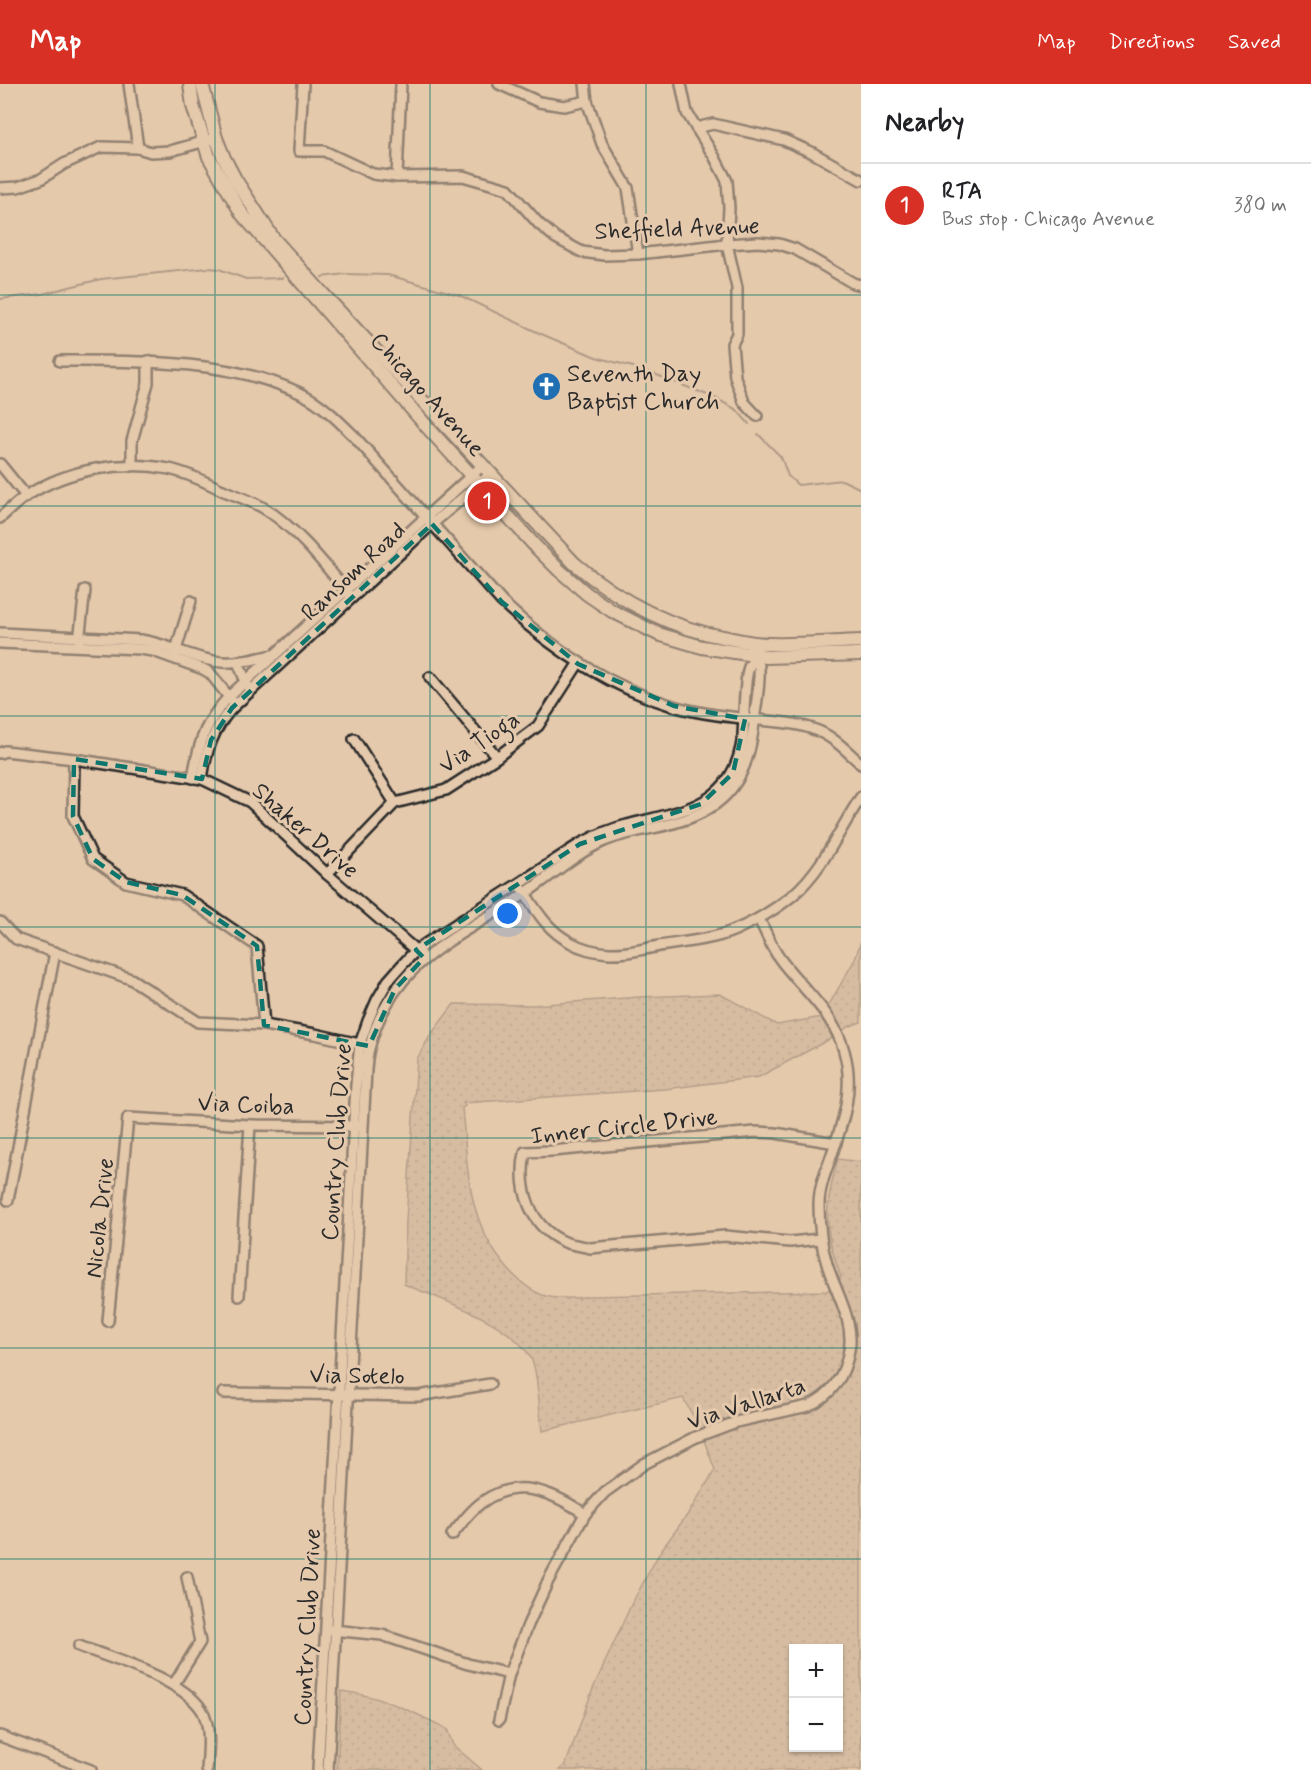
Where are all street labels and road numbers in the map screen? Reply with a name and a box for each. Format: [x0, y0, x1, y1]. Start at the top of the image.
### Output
street label: Sheffield Avenue [594, 211, 760, 248]
street label: Chicago Avenue [363, 326, 491, 464]
street label: Ransom Road [295, 516, 413, 629]
street label: Via Tioga [433, 705, 528, 784]
street label: Shaker Drive [245, 776, 365, 886]
street label: Country Club Drive [315, 1042, 360, 1242]
street label: Via Coiba [197, 1088, 295, 1123]
street label: Inner Circle Drive [529, 1102, 719, 1153]
street label: Nicola Drive [79, 1157, 122, 1280]
street label: Via Sotelo [309, 1360, 405, 1393]
street label: Via Vallarta [683, 1371, 810, 1438]
street label: Country Club Drive [288, 1527, 329, 1727]

